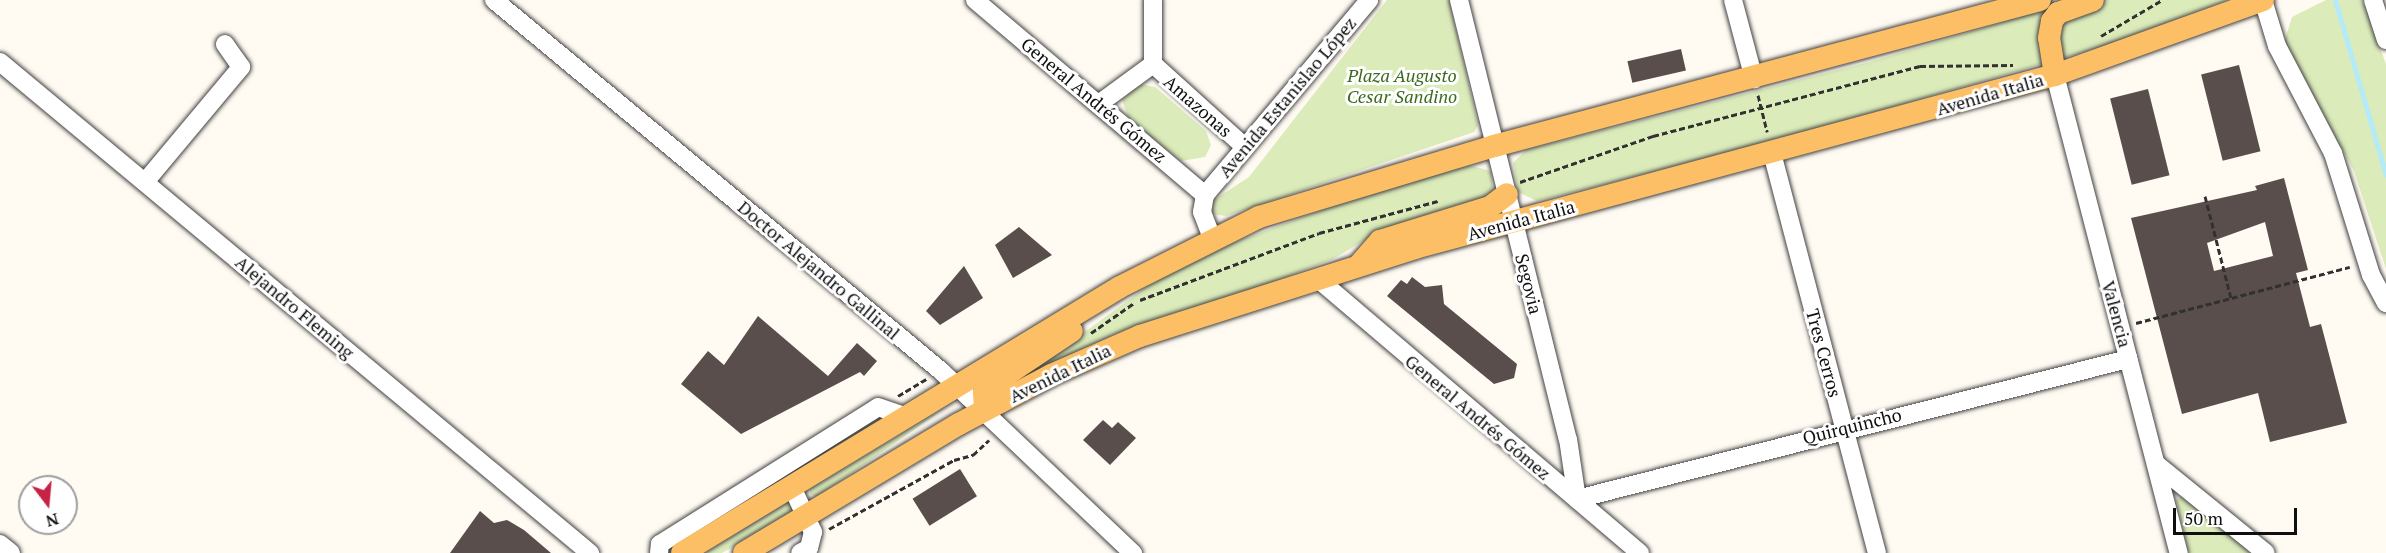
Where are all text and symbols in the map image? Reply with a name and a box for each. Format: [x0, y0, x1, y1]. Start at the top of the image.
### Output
street label: Avenida Estanislao López [1214, 12, 1360, 182]
street label: General Andrés Gómez [1017, 33, 1171, 167]
park label: Plaza Augusto Cesar Sandino [1347, 65, 1457, 107]
street label: Avenida Italia [1934, 68, 2046, 120]
street label: Amazonas [1160, 71, 1236, 141]
street label: Avenida Italia [1465, 195, 1577, 245]
street label: Doctor Alejandro Gallinal [734, 196, 904, 344]
street label: Alejandro Fleming [231, 251, 359, 363]
street label: Segovia [1511, 252, 1547, 316]
street label: Valencia [2098, 278, 2136, 350]
street label: Tres Cerros [1802, 306, 1846, 400]
street label: Avenida Italia [1006, 339, 1114, 407]
street label: General Andrés Gómez [1401, 350, 1555, 484]
street label: Quirquincho [1800, 403, 1904, 449]
north arrow [18, 475, 78, 535]
scale bar [2176, 496, 2300, 534]
text: 50 m [2184, 506, 2223, 530]
text: N [44, 508, 61, 533]

